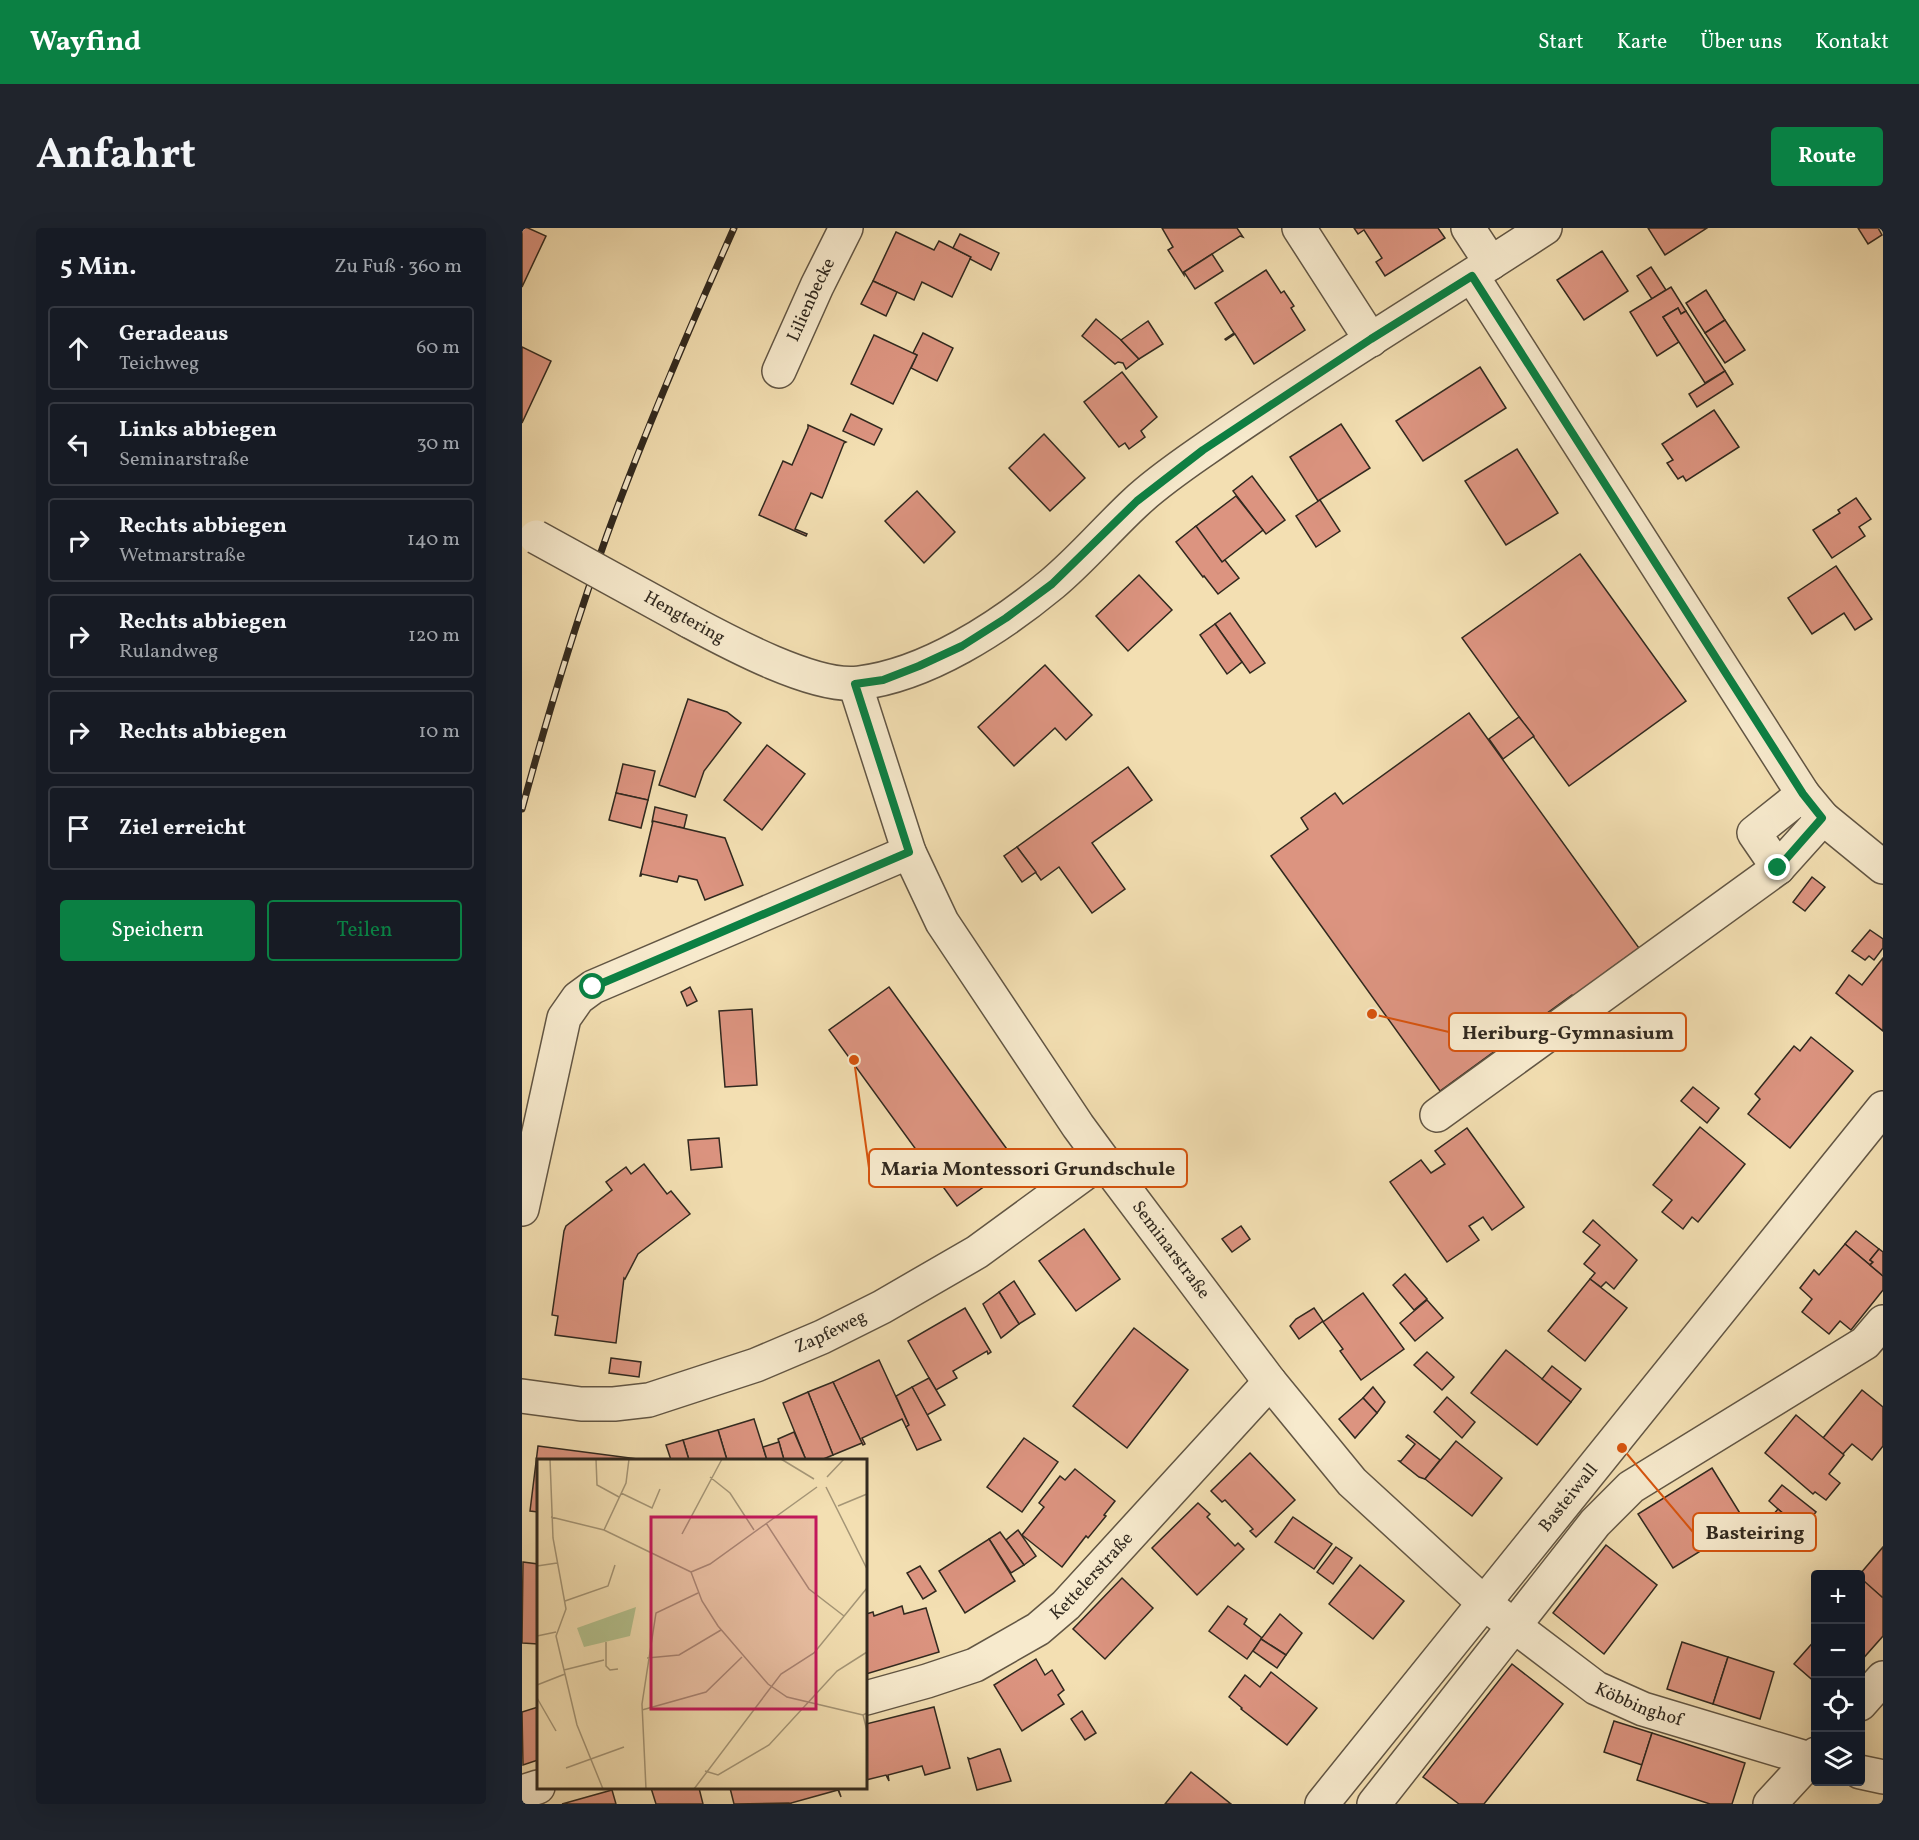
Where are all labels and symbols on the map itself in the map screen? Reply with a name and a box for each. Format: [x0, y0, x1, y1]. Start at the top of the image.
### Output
street label: Lilienbecke [781, 254, 841, 346]
street label: Hengtering [639, 585, 729, 651]
route end [1764, 854, 1790, 880]
route start [579, 973, 605, 999]
callout: Heriburg-Gymnasium [1449, 1013, 1686, 1051]
text: Heriburg-Gymnasium [1462, 1020, 1674, 1048]
callout: Maria Montessori Grundschule [869, 1149, 1187, 1187]
text: Maria Montessori Grundschule [881, 1156, 1175, 1184]
street label: Seminarstraße [1126, 1196, 1216, 1304]
street label: Zapfeweg [791, 1304, 871, 1360]
street label: Basteiwall [1533, 1458, 1604, 1538]
inset map [537, 1459, 867, 1789]
callout: Basteiring [1693, 1513, 1816, 1551]
text: Basteiring [1706, 1520, 1804, 1548]
street label: Kettelerstraße [1045, 1527, 1139, 1626]
street label: Köbbinghof [1591, 1677, 1687, 1733]

